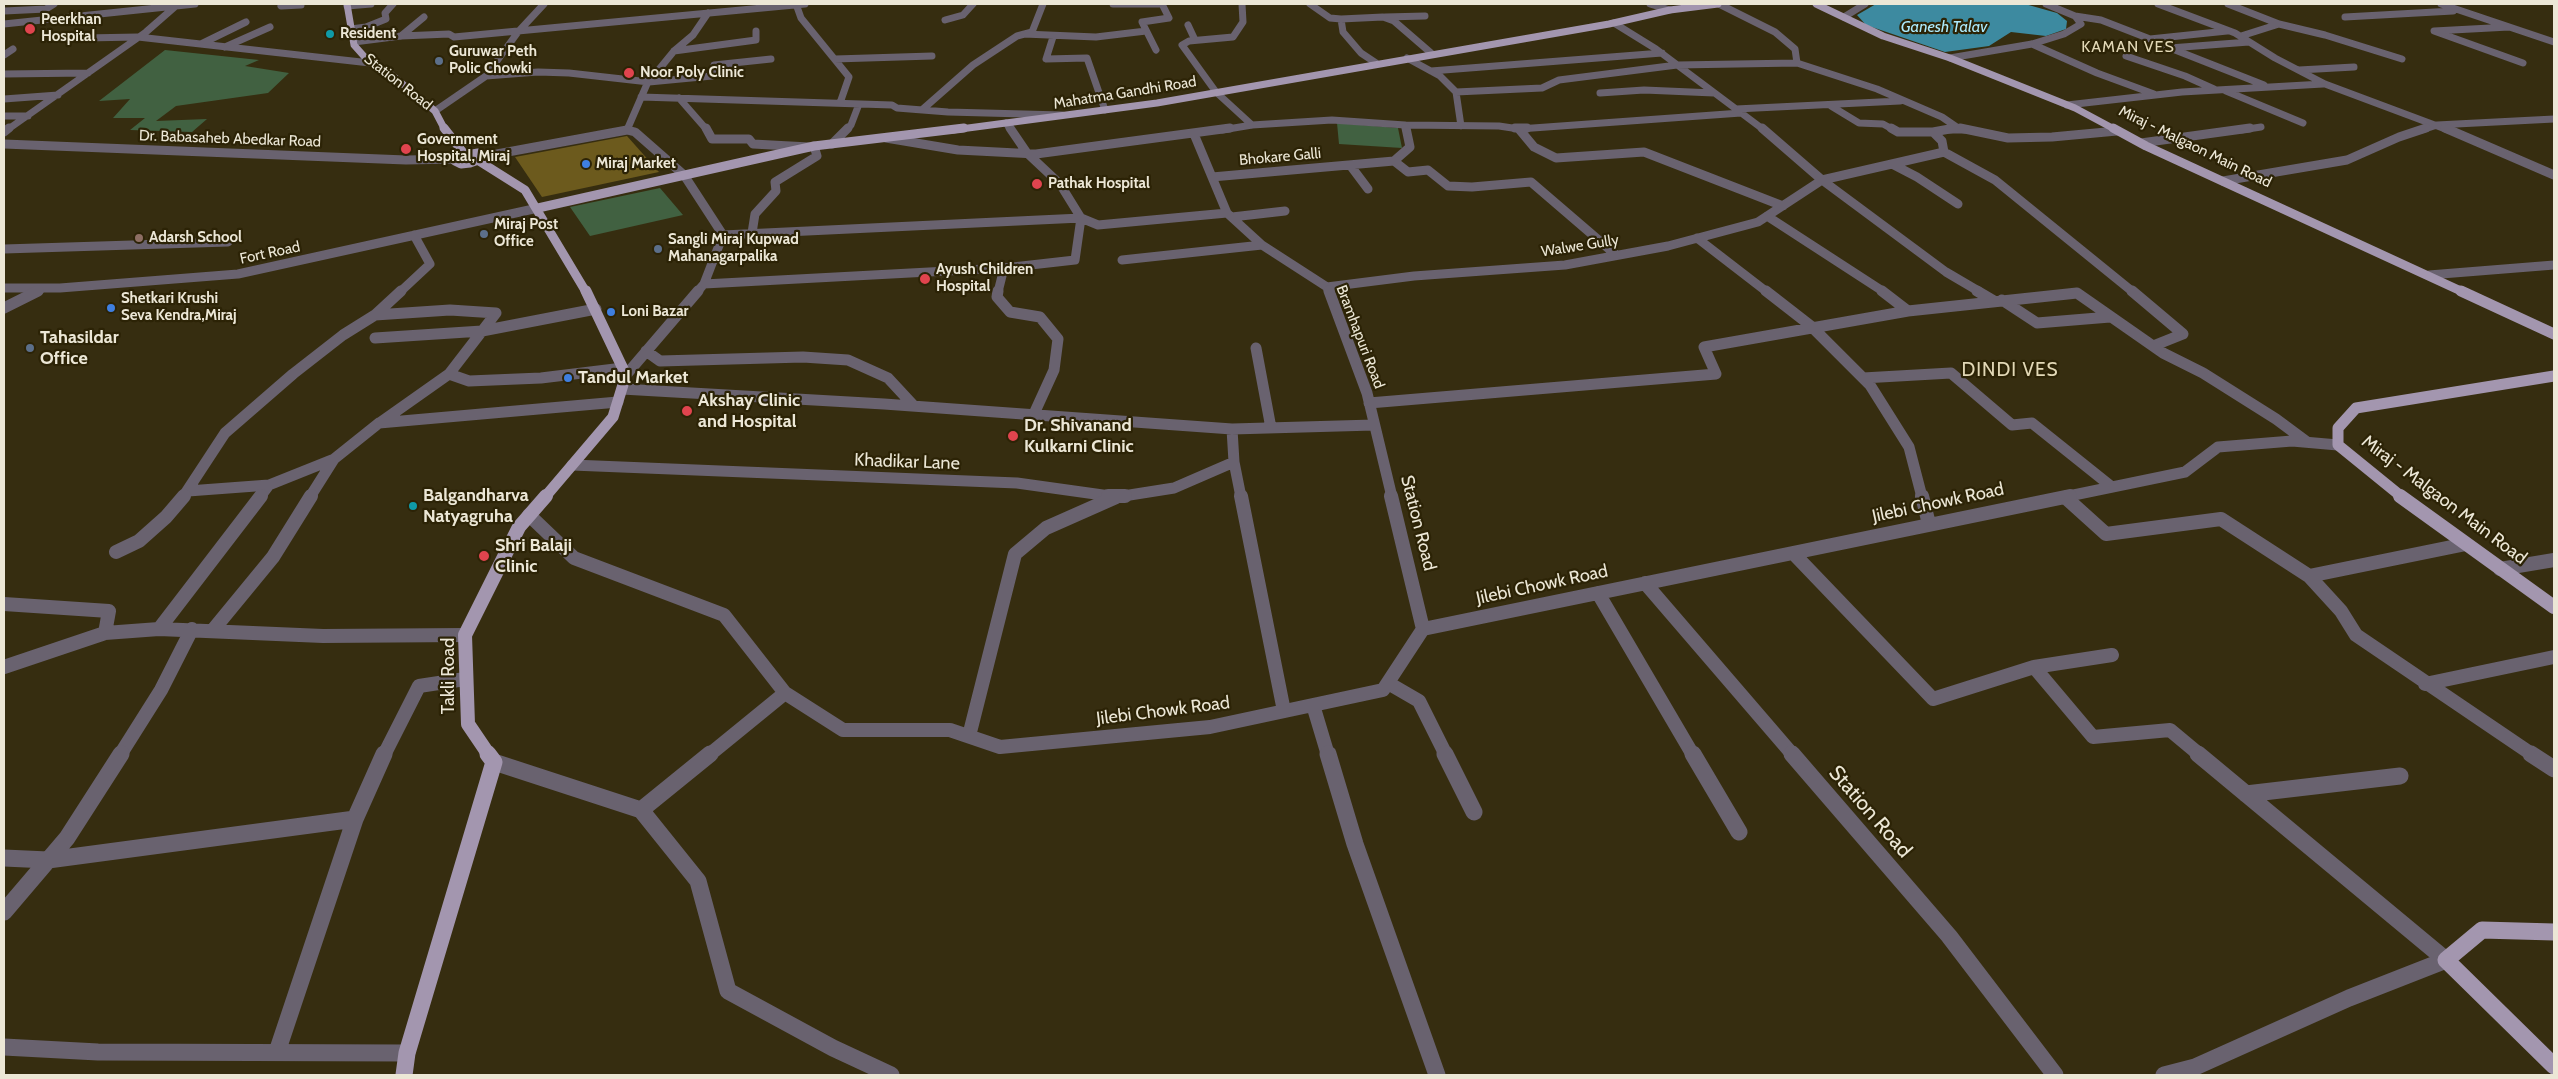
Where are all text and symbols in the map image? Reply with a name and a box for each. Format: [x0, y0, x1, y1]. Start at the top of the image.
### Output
place label: Peerkhan Hospital [41, 11, 101, 46]
water label: Ganesh Talav [1901, 17, 1987, 37]
marker: Peerkhan Hospital [23, 22, 37, 36]
place label: Resident [340, 25, 396, 43]
marker: Resident [324, 28, 336, 40]
district label: KAMAN VES [2080, 37, 2176, 57]
place label: Guruwar Peth Polic Chowki [449, 43, 537, 78]
street label: Station Road [360, 50, 436, 114]
marker: Guruwar Peth Polic Chowki [433, 55, 445, 67]
place label: Noor Poly Clinic [640, 64, 744, 82]
marker: Noor Poly Clinic [622, 66, 636, 80]
street label: Mahatma Gandhi Road [1052, 73, 1198, 113]
street label: Miraj - Malgaon Main Road [2116, 102, 2274, 192]
street label: Dr. Babasaheb Abedkar Road [139, 127, 321, 151]
place label: Government Hospital, Miraj [417, 131, 510, 166]
marker: Government Hospital, Miraj [399, 142, 413, 156]
street label: Bhokare Galli [1238, 144, 1322, 170]
place label: Miraj Market [596, 155, 676, 173]
marker: Miraj Market [580, 158, 592, 170]
place label: Pathak Hospital [1048, 175, 1150, 193]
marker: Pathak Hospital [1030, 177, 1044, 191]
place label: Miraj Post Office [494, 216, 558, 251]
marker: Miraj Post Office [478, 228, 490, 240]
place label: Adarsh School [149, 229, 242, 247]
place label: Sangli Miraj Kupwad Mahanagarpalika [668, 231, 799, 266]
street label: Walwe Gully [1540, 231, 1620, 261]
marker: Adarsh School [133, 232, 145, 244]
street label: Fort Road [238, 238, 302, 268]
marker: Sangli Miraj Kupwad Mahanagarpalika [652, 243, 664, 255]
place label: Ayush Children Hospital [936, 261, 1033, 296]
marker: Ayush Children Hospital [918, 272, 932, 286]
street label: Bramhapuri Road [1332, 283, 1388, 391]
place label: Shetkari Krushi Seva Kendra,Miraj [121, 290, 237, 325]
marker: Shetkari Krushi Seva Kendra,Miraj [105, 302, 117, 314]
place label: Loni Bazar [621, 303, 689, 321]
marker: Loni Bazar [605, 306, 617, 318]
place label: Tahasildar Office [40, 327, 119, 369]
marker: Tahasildar Office [24, 342, 36, 354]
district label: DINDI VES [1960, 359, 2060, 381]
place label: Tandul Market [578, 367, 689, 389]
marker: Tandul Market [562, 372, 574, 384]
place label: Akshay Clinic and Hospital [698, 390, 800, 432]
marker: Akshay Clinic and Hospital [680, 404, 694, 418]
place label: Dr. Shivanand Kulkarni Clinic [1024, 415, 1134, 458]
marker: Dr. Shivanand Kulkarni Clinic [1006, 429, 1020, 443]
street label: Miraj - Malgaon Main Road [2357, 431, 2531, 569]
street label: Khadikar Lane [854, 449, 960, 475]
street label: Station Road [1396, 473, 1440, 573]
street label: Jilebi Chowk Road [1870, 478, 2006, 528]
place label: Balgandharva Natyagruha [423, 485, 529, 528]
marker: Balgandharva Natyagruha [407, 500, 419, 512]
place label: Shri Balaji Clinic [495, 535, 572, 578]
marker: Shri Balaji Clinic [477, 549, 491, 563]
street label: Jilebi Chowk Road [1474, 560, 1610, 610]
street label: Takli Road [438, 638, 460, 714]
street label: Jilebi Chowk Road [1095, 692, 1231, 730]
street label: Station Road [1823, 761, 1917, 863]

